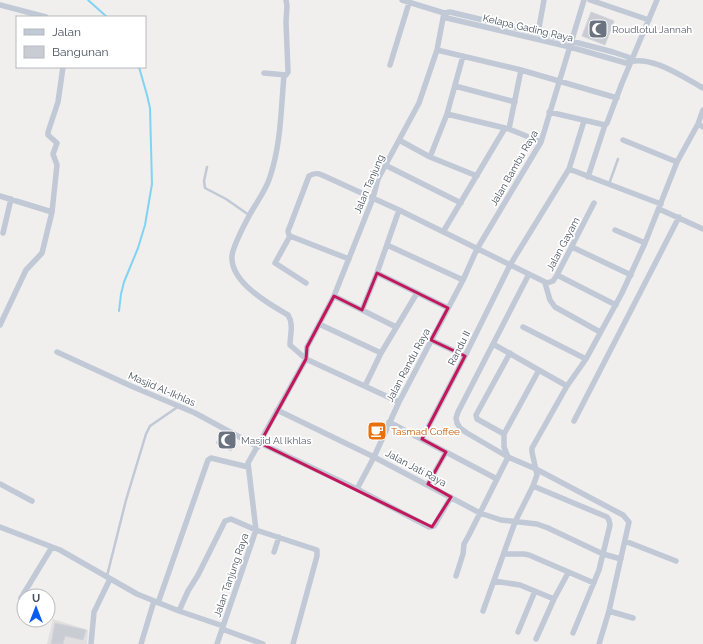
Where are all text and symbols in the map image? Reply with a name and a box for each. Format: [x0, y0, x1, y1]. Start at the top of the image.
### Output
street label: Kelapa Gading Raya [482, 12, 574, 44]
legend [16, 16, 146, 68]
mosque icon: Roudlotul Jannah [587, 18, 609, 40]
place label: Roudlotul Jannah [612, 24, 692, 35]
text: Jalan [52, 25, 81, 39]
text: Bangunan [52, 45, 109, 59]
street label: Jalan Bambu Raya [488, 128, 540, 208]
street label: Jalan Tanjung [352, 153, 386, 215]
street label: Jalan Gayam [544, 215, 582, 273]
street label: Jalan Randu Raya [384, 326, 432, 404]
street label: Randu II [446, 329, 472, 367]
street label: Masjid Al-Ikhlas [127, 370, 197, 408]
cafe icon: Tasmad Coffee [366, 420, 388, 442]
place label: Tasmad Coffee [391, 426, 460, 437]
mosque icon: Masjid Al Ikhlas [216, 429, 238, 451]
place label: Masjid Al Ikhlas [241, 435, 311, 446]
street label: Jalan Jati Raya [384, 447, 448, 489]
street label: Jalan Tanjung Raya [211, 532, 251, 618]
north arrow [16, 588, 56, 628]
text: U [32, 592, 40, 605]

